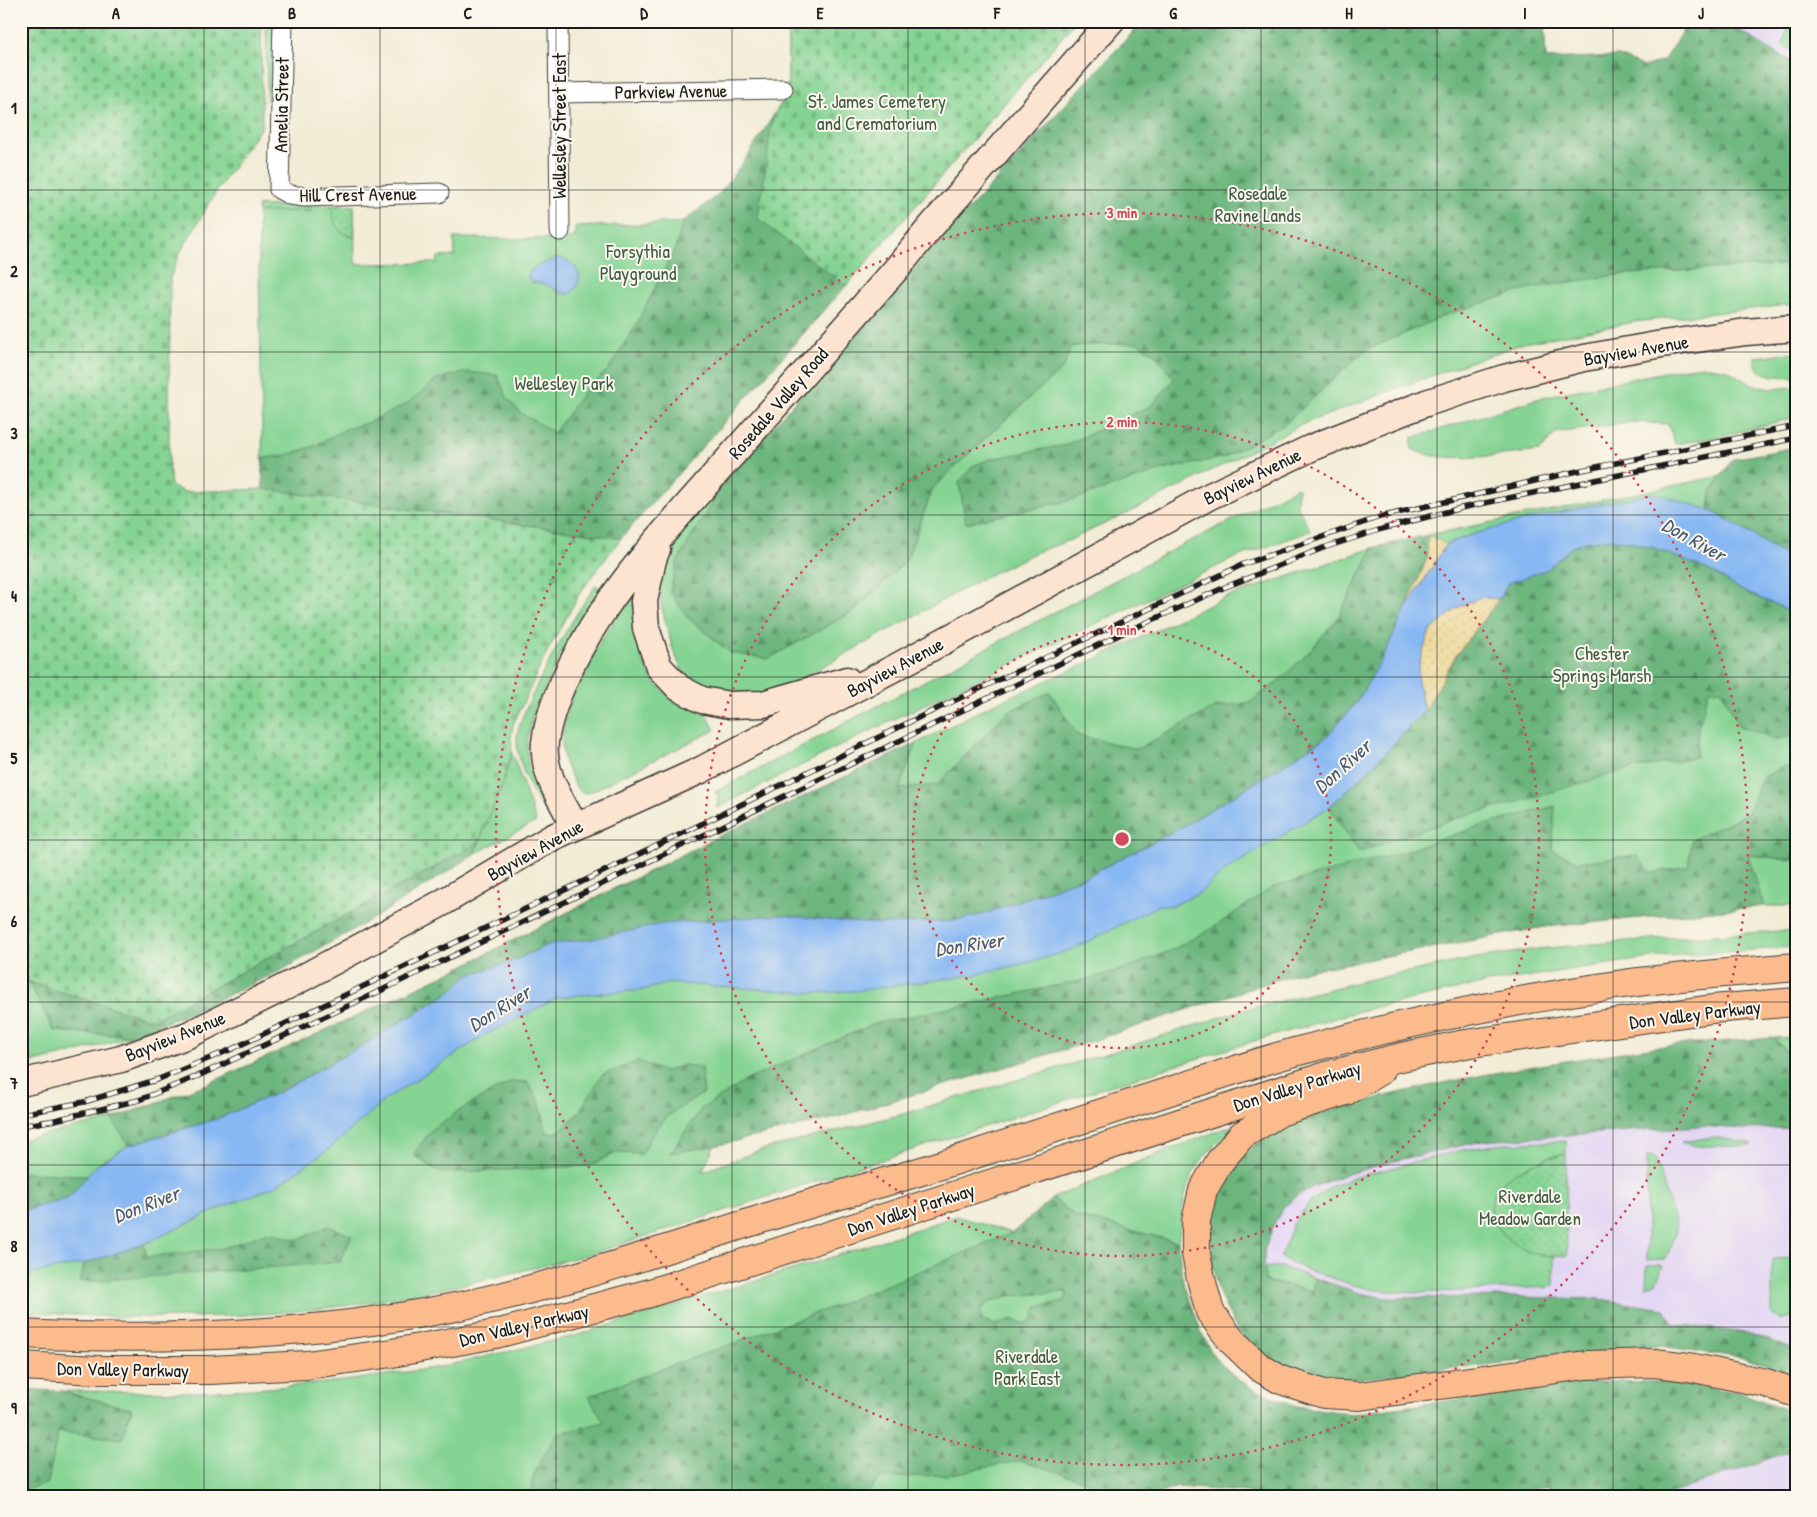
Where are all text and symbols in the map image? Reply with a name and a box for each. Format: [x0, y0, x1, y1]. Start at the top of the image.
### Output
text: A [112, 2, 120, 24]
text: B [288, 2, 296, 24]
text: C [464, 2, 473, 24]
text: D [640, 2, 648, 24]
text: E [816, 2, 824, 24]
text: F [993, 2, 1001, 24]
text: G [1169, 2, 1177, 24]
text: H [1345, 2, 1353, 24]
text: I [1523, 2, 1527, 24]
text: J [1698, 2, 1704, 24]
street label: Wellesley Street East [546, 53, 572, 199]
street label: Amelia Street [267, 57, 295, 153]
street label: Parkview Avenue [615, 77, 728, 105]
park label: St. James Cemetery and Crematorium [808, 88, 946, 136]
text: 1 [11, 97, 17, 119]
street label: Hill Crest Avenue [299, 180, 417, 208]
park label: Rosedale Ravine Lands [1215, 180, 1301, 228]
text: 3 min [1107, 202, 1137, 223]
park label: Forsythia Playground [600, 238, 677, 286]
text: 2 [10, 260, 18, 282]
street label: Bayview Avenue [1582, 328, 1691, 372]
street label: Rosedale Valley Road [722, 341, 834, 465]
park label: Wellesley Park [514, 370, 614, 396]
text: 2 min [1107, 411, 1138, 432]
text: 3 [10, 422, 18, 444]
street label: Bayview Avenue [1199, 441, 1306, 511]
water label: Don River [1658, 511, 1732, 569]
text: 4 [11, 585, 17, 607]
text: 1 min [1107, 619, 1137, 640]
street label: Bayview Avenue [842, 630, 948, 703]
park label: Chester Springs Marsh [1553, 640, 1651, 688]
water label: Don River [1308, 732, 1378, 799]
text: 5 [11, 747, 18, 769]
street label: Bayview Avenue [482, 813, 588, 887]
centre of rings [1113, 830, 1131, 848]
text: 6 [11, 910, 18, 932]
water label: Don River [933, 926, 1007, 962]
water label: Don River [463, 977, 537, 1038]
street label: Don Valley Parkway [1628, 993, 1762, 1035]
street label: Bayview Avenue [121, 1004, 229, 1068]
street label: Don Valley Parkway [1230, 1054, 1364, 1118]
text: 7 [9, 1072, 18, 1094]
street label: Don Valley Parkway [844, 1176, 978, 1242]
water label: Don River [109, 1178, 185, 1229]
park label: Riverdale Meadow Garden [1479, 1183, 1581, 1231]
text: 8 [11, 1235, 18, 1257]
street label: Don Valley Parkway [457, 1297, 591, 1353]
park label: Riverdale Park East [994, 1343, 1060, 1391]
street label: Don Valley Parkway [57, 1355, 189, 1383]
text: 9 [11, 1397, 17, 1419]

